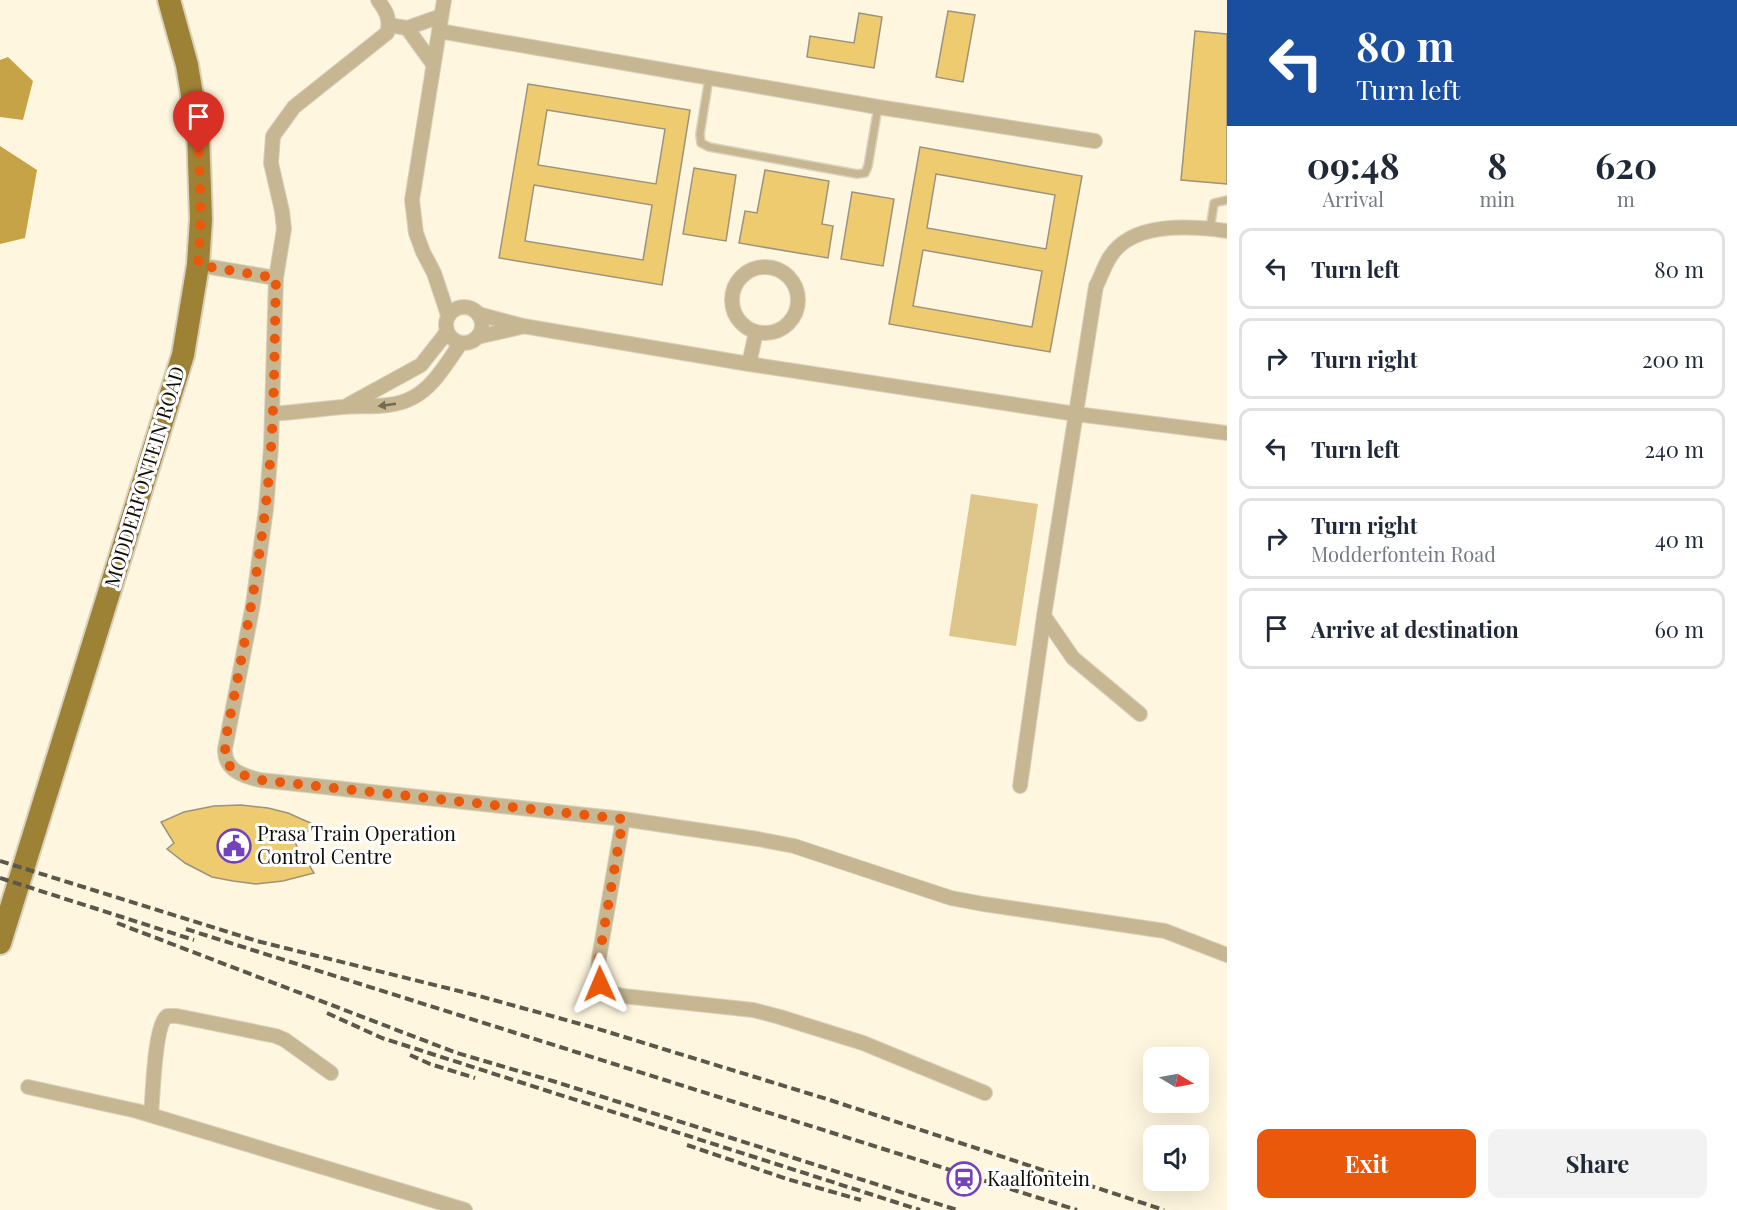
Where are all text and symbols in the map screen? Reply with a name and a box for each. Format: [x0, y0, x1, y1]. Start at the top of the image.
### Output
text: 80 m [1356, 17, 1454, 73]
icon: left [1257, 24, 1335, 102]
text: Turn left [1356, 71, 1460, 107]
pin [173, 91, 224, 153]
icon: arrive [182, 100, 215, 133]
text: 09:48 [1307, 140, 1400, 188]
text: 8 [1487, 140, 1507, 188]
text: 620 [1595, 140, 1657, 188]
text: Arrival [1322, 185, 1384, 212]
text: min [1479, 185, 1515, 212]
text: m [1617, 185, 1635, 212]
icon: left [1260, 252, 1293, 285]
text: Turn left [1311, 254, 1400, 284]
text: 80 m [1654, 254, 1704, 284]
icon: right [1260, 342, 1293, 375]
text: Turn right [1311, 344, 1417, 374]
text: 200 m [1642, 344, 1704, 374]
street label: MODDERFONTEIN ROAD [97, 363, 190, 591]
one-way arrow [377, 400, 396, 409]
icon: left [1260, 432, 1293, 465]
text: Turn left [1311, 434, 1400, 464]
text: 240 m [1644, 434, 1704, 464]
text: Turn right [1311, 510, 1417, 540]
icon: right [1260, 522, 1293, 555]
text: 40 m [1655, 524, 1704, 554]
text: Modderfontein Road [1311, 540, 1496, 567]
icon: arrive [1260, 612, 1293, 645]
text: Arrive at destination [1311, 614, 1519, 644]
text: 60 m [1654, 614, 1704, 644]
place label: Prasa Train Operation Control Centre [257, 819, 456, 869]
public building icon: Prasa Train Operation Control Centre [216, 828, 252, 864]
position arrow [568, 952, 632, 1016]
north arrow [1143, 1047, 1209, 1113]
map controls [1143, 1047, 1209, 1191]
button: sound [1143, 1125, 1209, 1191]
button: Exit [1257, 1129, 1476, 1198]
button: Share [1488, 1129, 1707, 1198]
station icon: Kaalfontein [946, 1161, 982, 1197]
place label: Kaalfontein [987, 1164, 1090, 1191]

